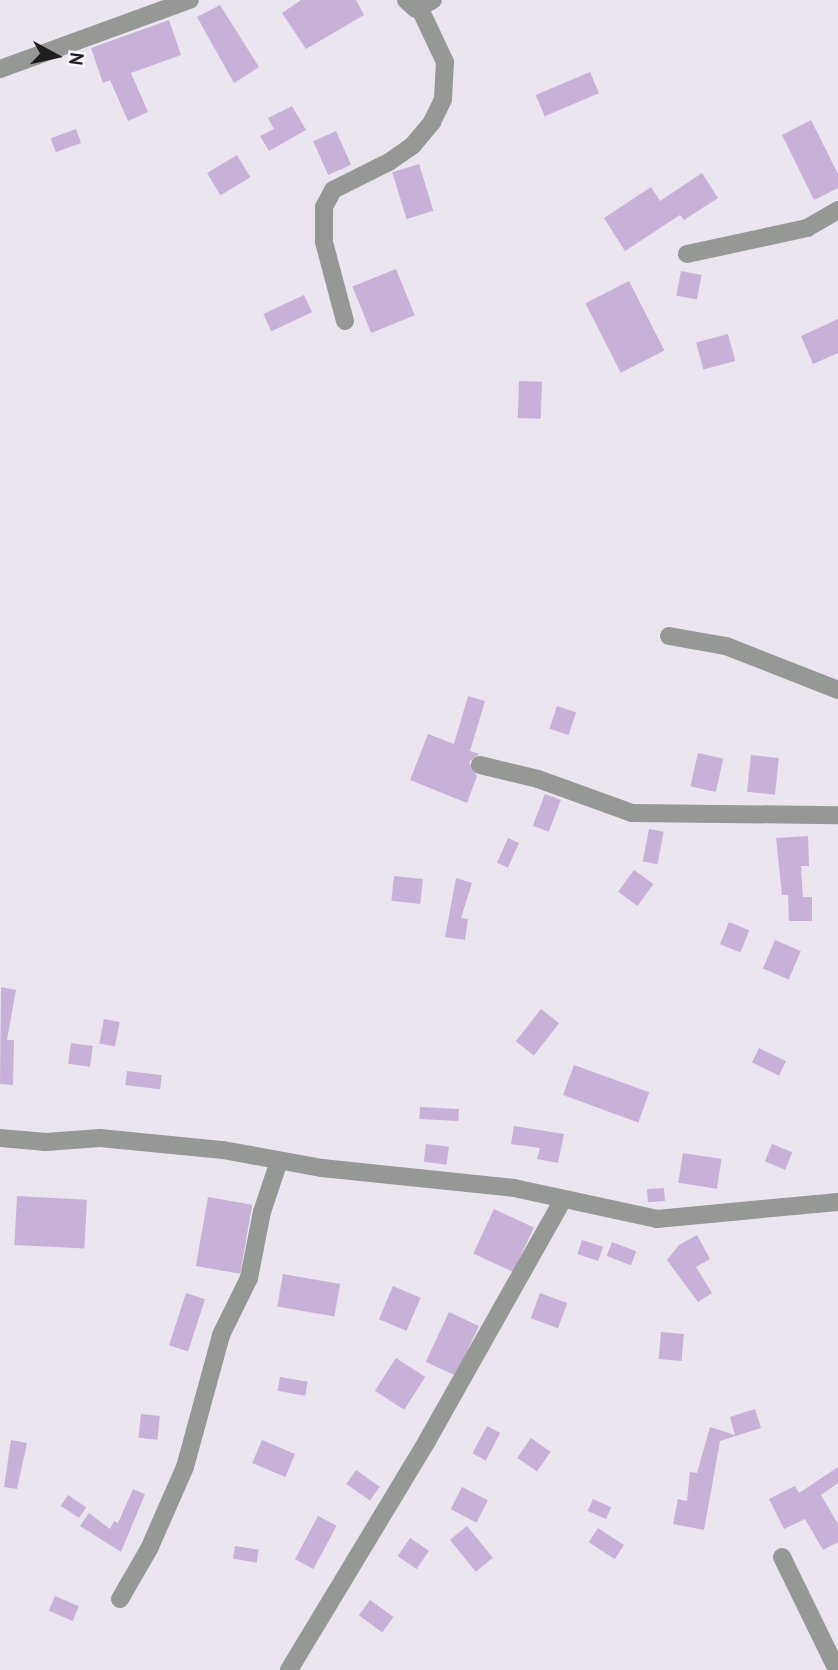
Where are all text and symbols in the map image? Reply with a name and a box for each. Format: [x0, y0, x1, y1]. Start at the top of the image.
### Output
north arrow [21, 21, 91, 91]
text: N [64, 51, 90, 67]

